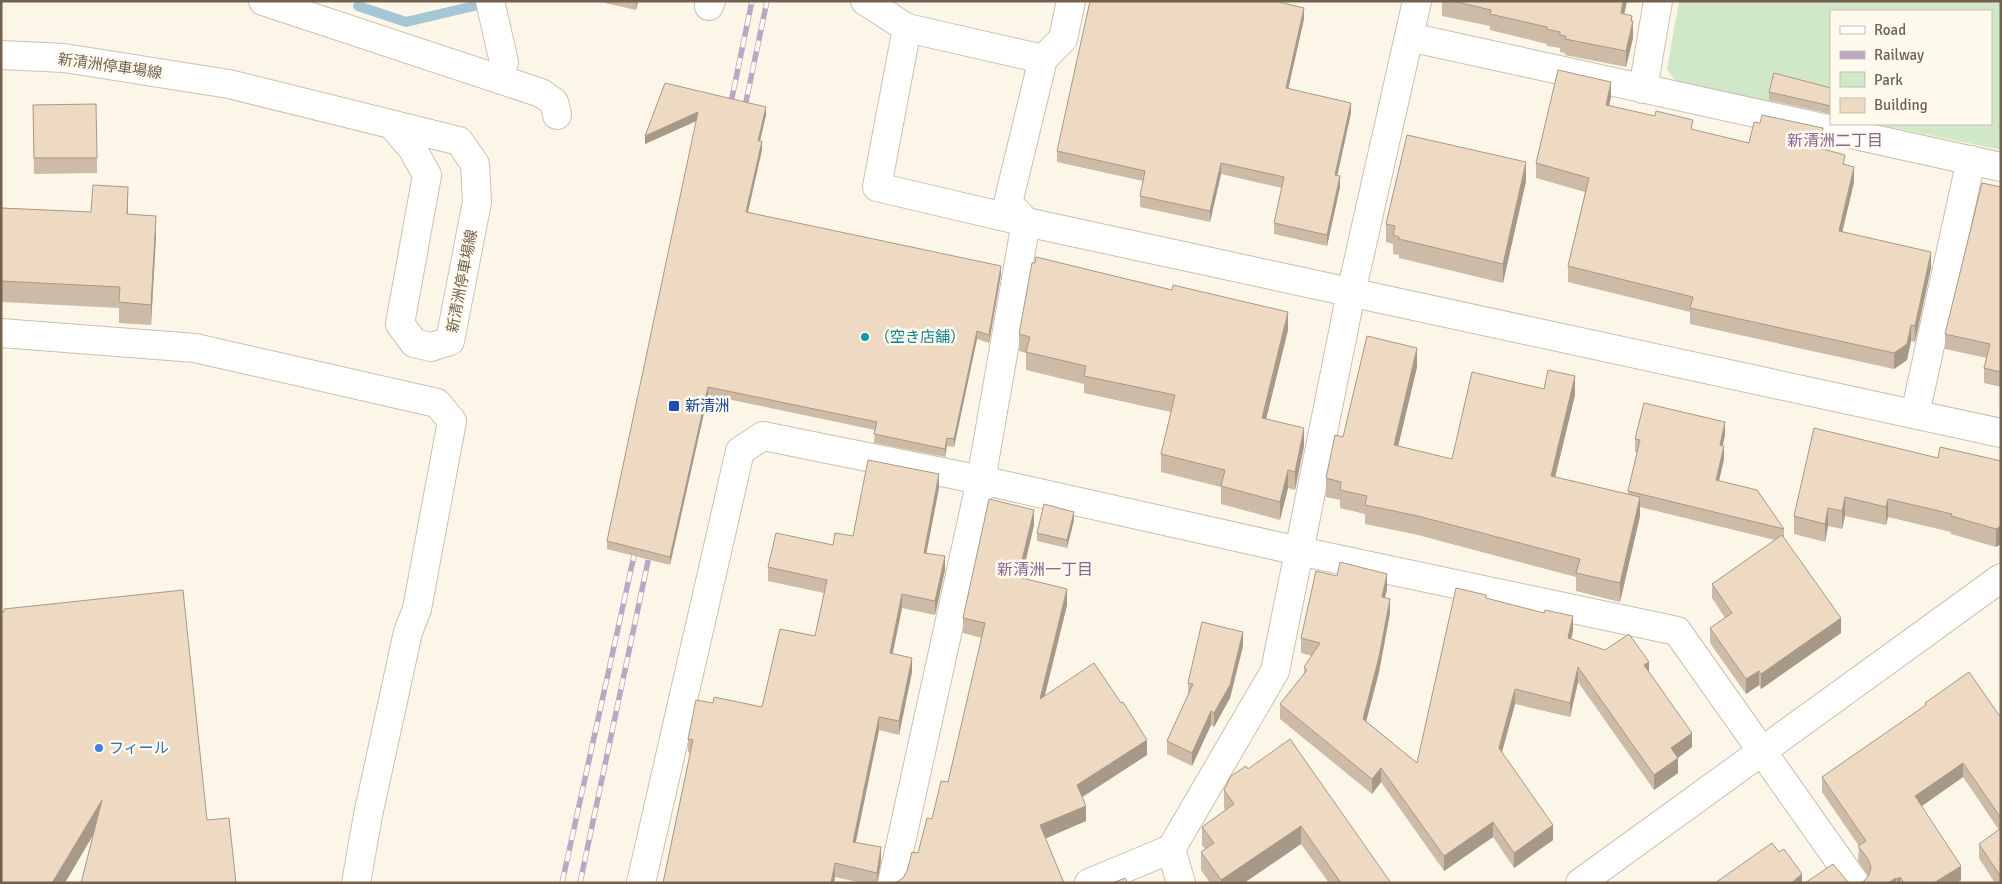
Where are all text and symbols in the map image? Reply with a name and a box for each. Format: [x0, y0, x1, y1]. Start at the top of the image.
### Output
legend [1830, 10, 1992, 125]
text: Road [1874, 21, 1906, 39]
text: Railway [1874, 46, 1924, 64]
street label: 新清洲停車場線 [57, 50, 163, 82]
text: Park [1874, 71, 1903, 89]
text: Building [1874, 96, 1928, 114]
district label: 新清洲二丁目 [1787, 131, 1883, 151]
street label: 新清洲停車場線 [443, 228, 481, 334]
place label: （空き店舗） [875, 328, 965, 346]
marker: （空き店舗） [859, 331, 871, 343]
place label: 新清洲 [685, 397, 730, 415]
marker: 新清洲 [667, 399, 681, 413]
district label: 新清洲一丁目 [997, 560, 1093, 580]
place label: フィール [109, 739, 169, 757]
marker: フィール [93, 742, 105, 754]

